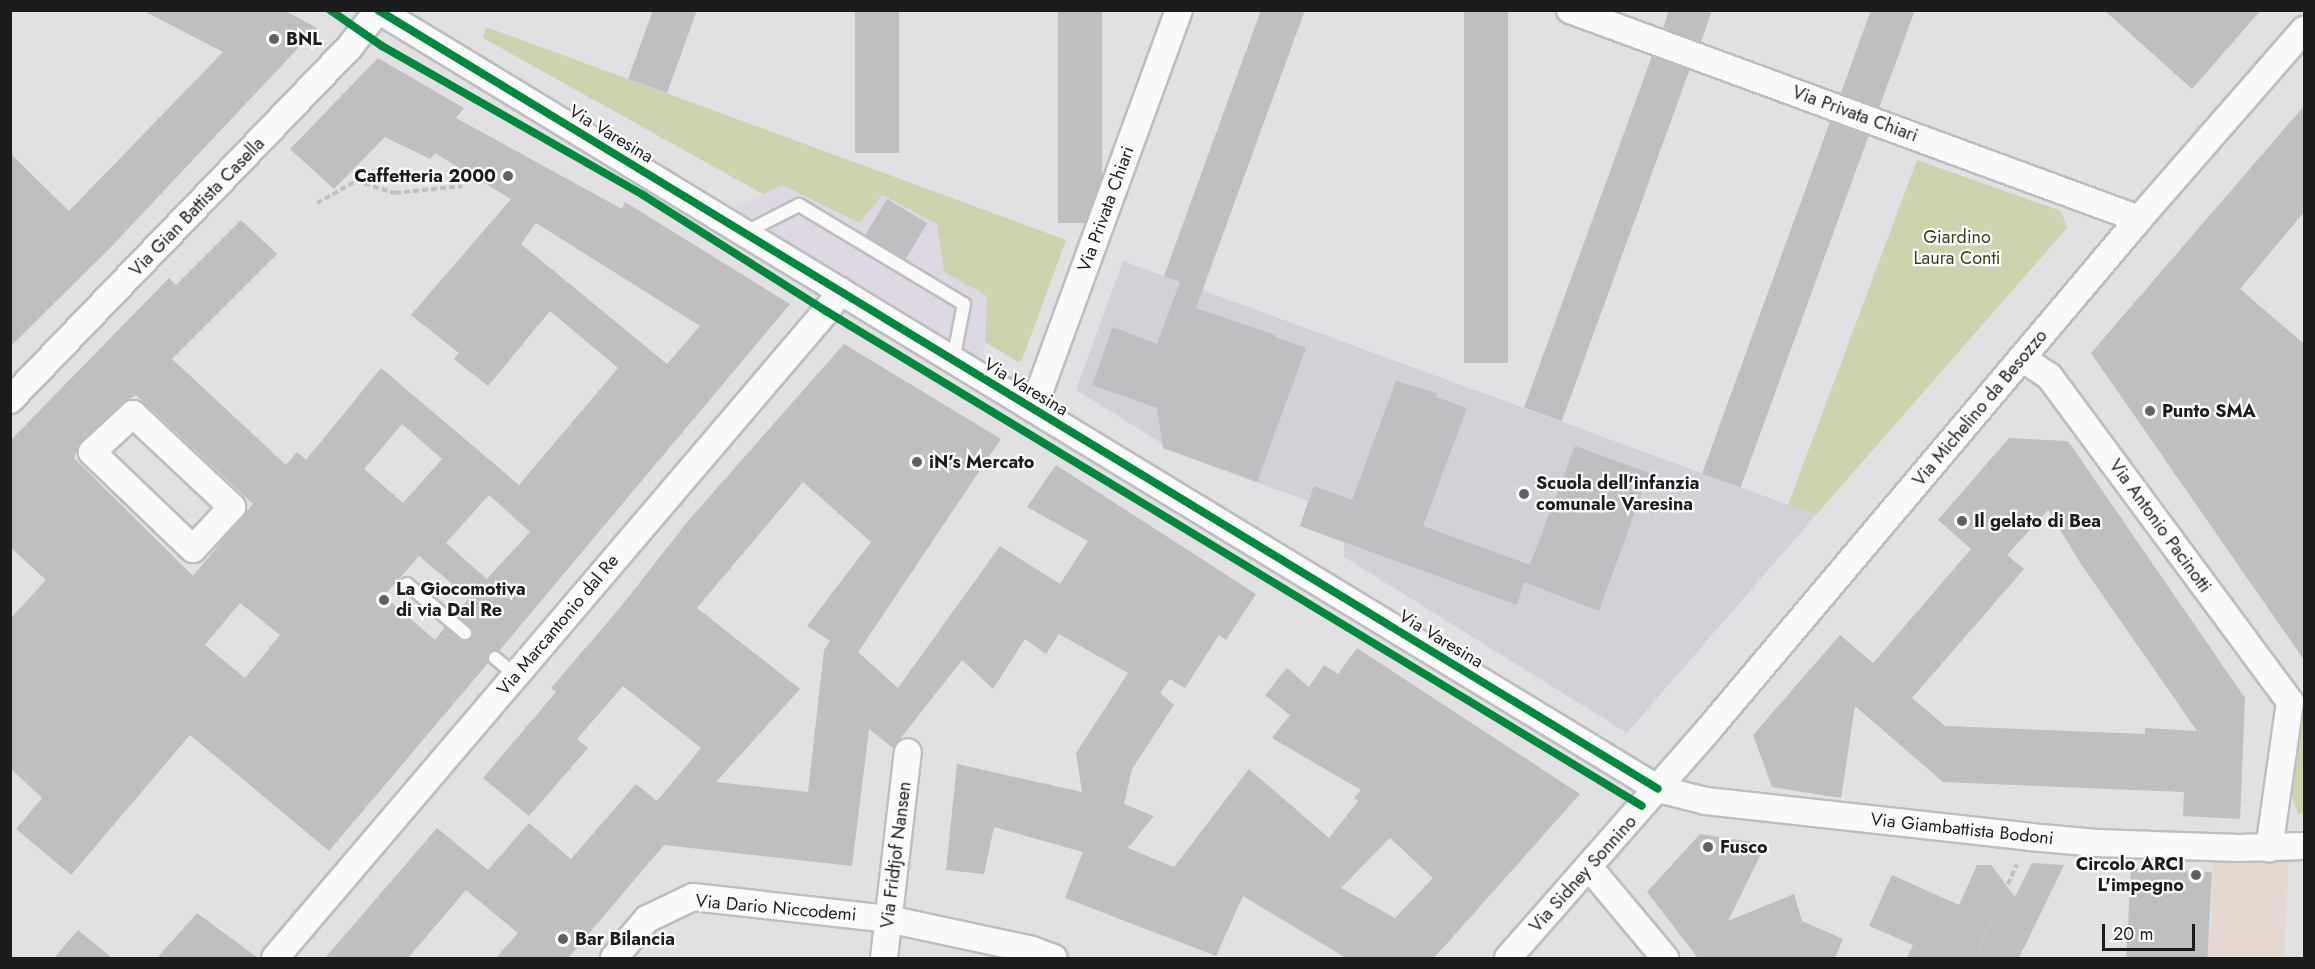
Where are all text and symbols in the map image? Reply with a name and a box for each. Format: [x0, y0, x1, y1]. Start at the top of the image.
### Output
place label: BNL [286, 28, 322, 50]
marker: BNL [267, 32, 281, 46]
street label: Via Privata Chiari [1789, 81, 1921, 147]
street label: Via Varesina [565, 100, 657, 168]
street label: Via Gian Battista Casella [125, 133, 269, 281]
street label: Via Privata Chiari [1073, 143, 1139, 275]
place label: Caffetteria 2000 [354, 165, 496, 187]
marker: Caffetteria 2000 [501, 169, 515, 183]
park label: Giardino Laura Conti [1913, 227, 2001, 270]
street label: Via Michelino da Besozzo [1908, 325, 2052, 491]
street label: Via Varesina [980, 353, 1072, 421]
place label: Punto SMA [2162, 400, 2256, 422]
marker: Punto SMA [2143, 404, 2157, 418]
place label: iN’s Mercato [929, 451, 1034, 473]
marker: iN’s Mercato [910, 455, 924, 469]
street label: Via Antonio Pacinotti [2104, 455, 2216, 597]
place label: Scuola dell'infanzia comunale Varesina [1536, 473, 1699, 516]
marker: Scuola dell'infanzia comunale Varesina [1517, 487, 1531, 501]
place label: Il gelato di Bea [1974, 510, 2101, 532]
marker: Il gelato di Bea [1955, 514, 1969, 528]
street label: Via Marcantonio dal Re [493, 550, 623, 700]
place label: La Giocomotiva di via Dal Re [396, 579, 526, 622]
marker: La Giocomotiva di via Dal Re [377, 593, 391, 607]
street label: Via Varesina [1395, 605, 1487, 673]
street label: Via Fridtjof Nansen [876, 780, 916, 930]
street label: Via Giambattista Bodoni [1869, 809, 2055, 849]
street label: Via Sidney Sonnino [1525, 811, 1641, 937]
place label: Fusco [1720, 836, 1768, 858]
marker: Fusco [1701, 840, 1715, 854]
place label: Circolo ARCI L'impegno [2076, 854, 2184, 896]
marker: Circolo ARCI L'impegno [2189, 868, 2203, 882]
street label: Via Dario Niccodemi [695, 890, 857, 926]
scale bar [2105, 912, 2198, 950]
text: 20 m [2113, 921, 2153, 947]
place label: Bar Bilancia [575, 928, 675, 950]
marker: Bar Bilancia [556, 932, 570, 946]

